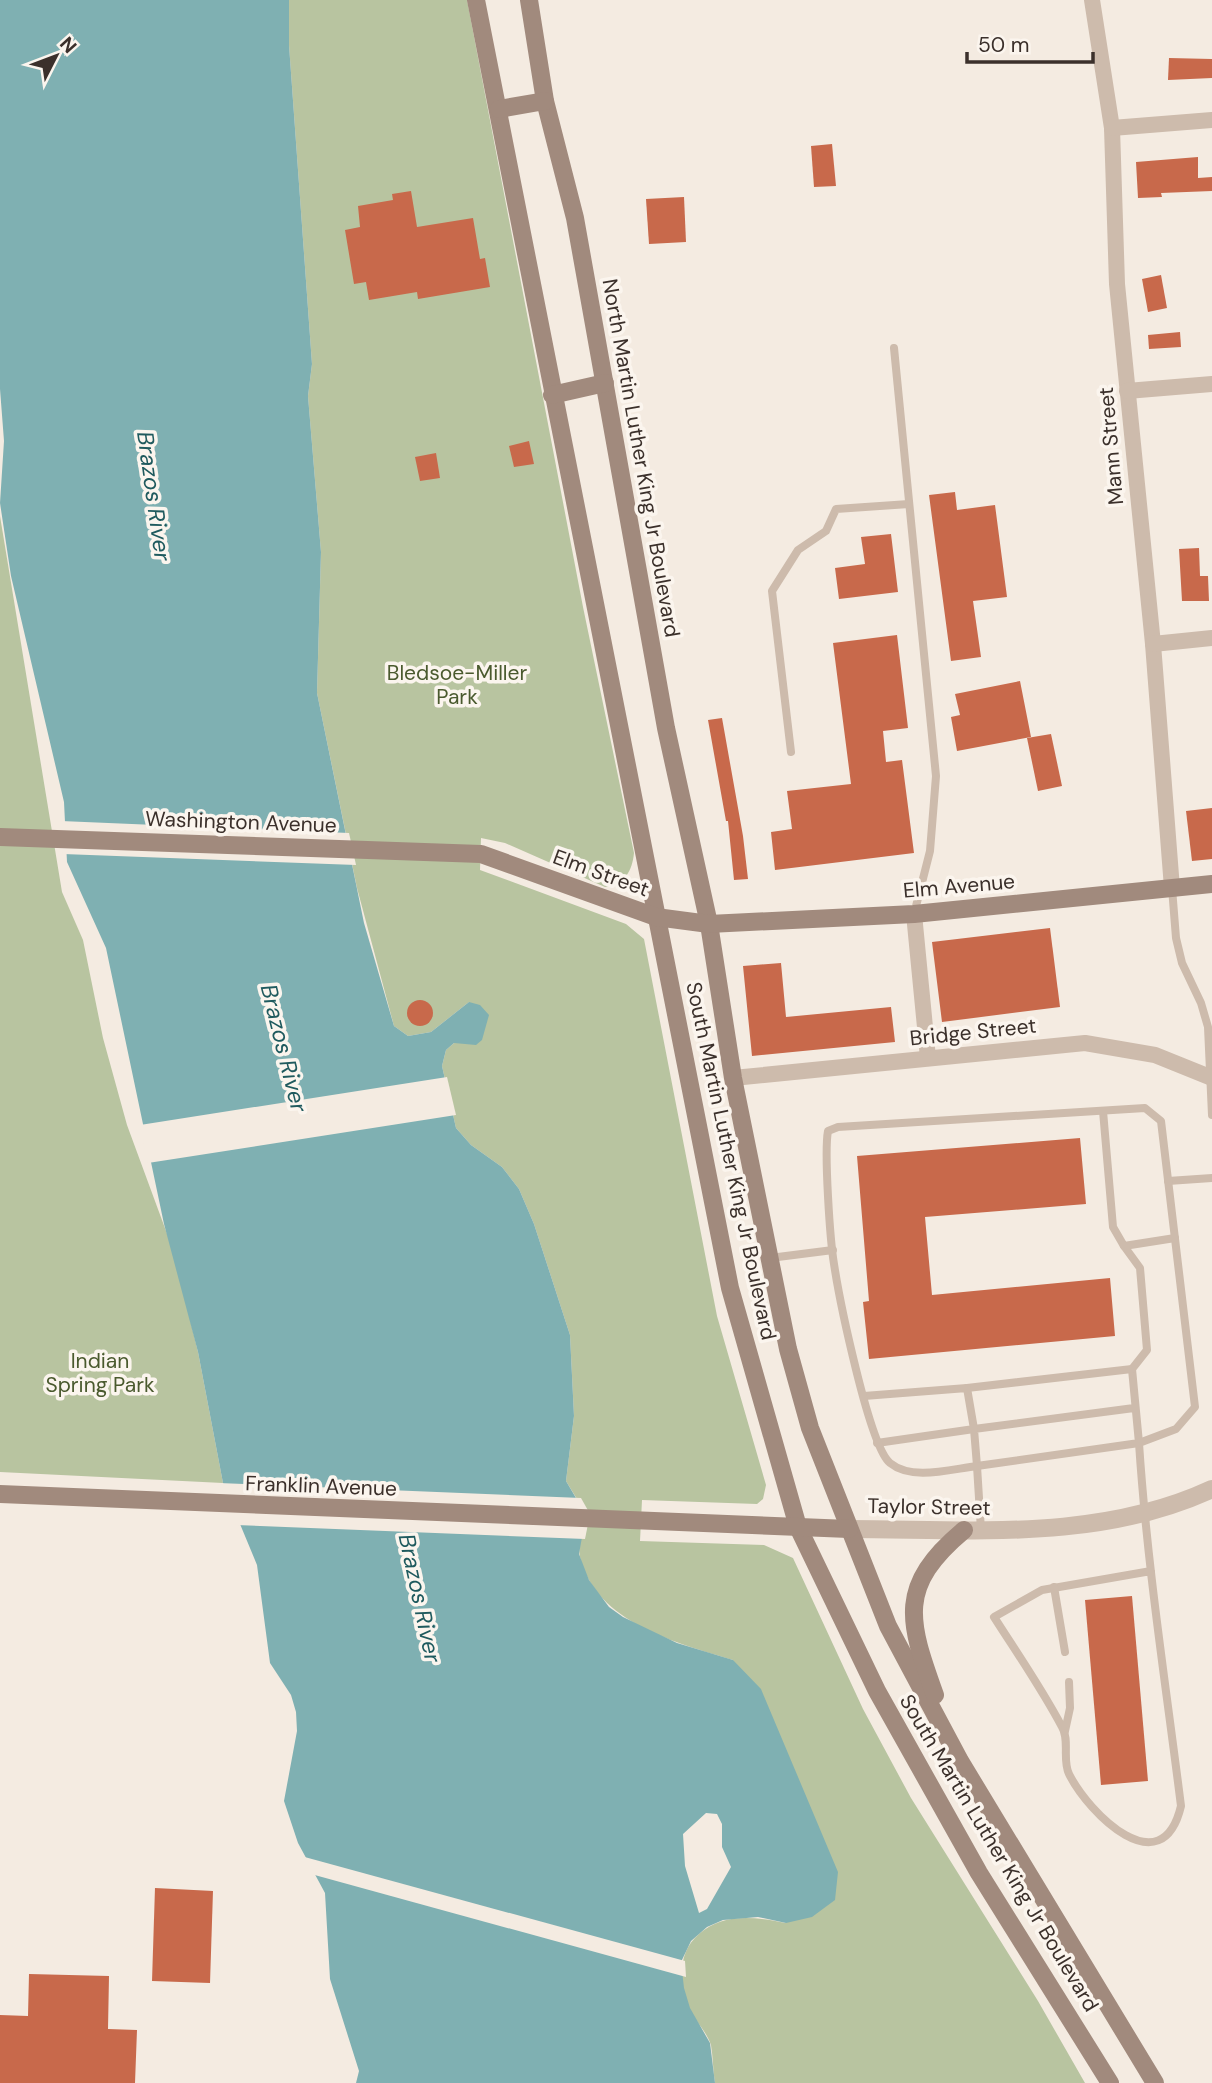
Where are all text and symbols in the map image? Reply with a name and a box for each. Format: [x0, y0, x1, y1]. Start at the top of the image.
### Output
north arrow [21, 21, 91, 91]
scale bar [967, 21, 1093, 65]
text: N [54, 31, 82, 58]
text: 50 m [978, 31, 1029, 59]
street label: North Martin Luther King Jr Boulevard [596, 277, 686, 639]
street label: Mann Street [1092, 386, 1130, 506]
water label: Brazos River [130, 429, 178, 564]
park label: Bledsoe-Miller Park [387, 659, 527, 711]
street label: Washington Avenue [145, 805, 337, 839]
street label: Elm Street [549, 843, 653, 903]
street label: Elm Avenue [902, 867, 1016, 905]
street label: South Martin Luther King Jr Boulevard [679, 979, 783, 1343]
water label: Brazos River [254, 981, 315, 1116]
street label: Bridge Street [908, 1011, 1038, 1053]
park label: Indian Spring Park [46, 1347, 155, 1399]
street label: Franklin Avenue [245, 1469, 397, 1503]
street label: Taylor Street [867, 1492, 991, 1522]
water label: Brazos River [392, 1531, 449, 1666]
street label: South Martin Luther King Jr Boulevard [893, 1689, 1105, 2017]

